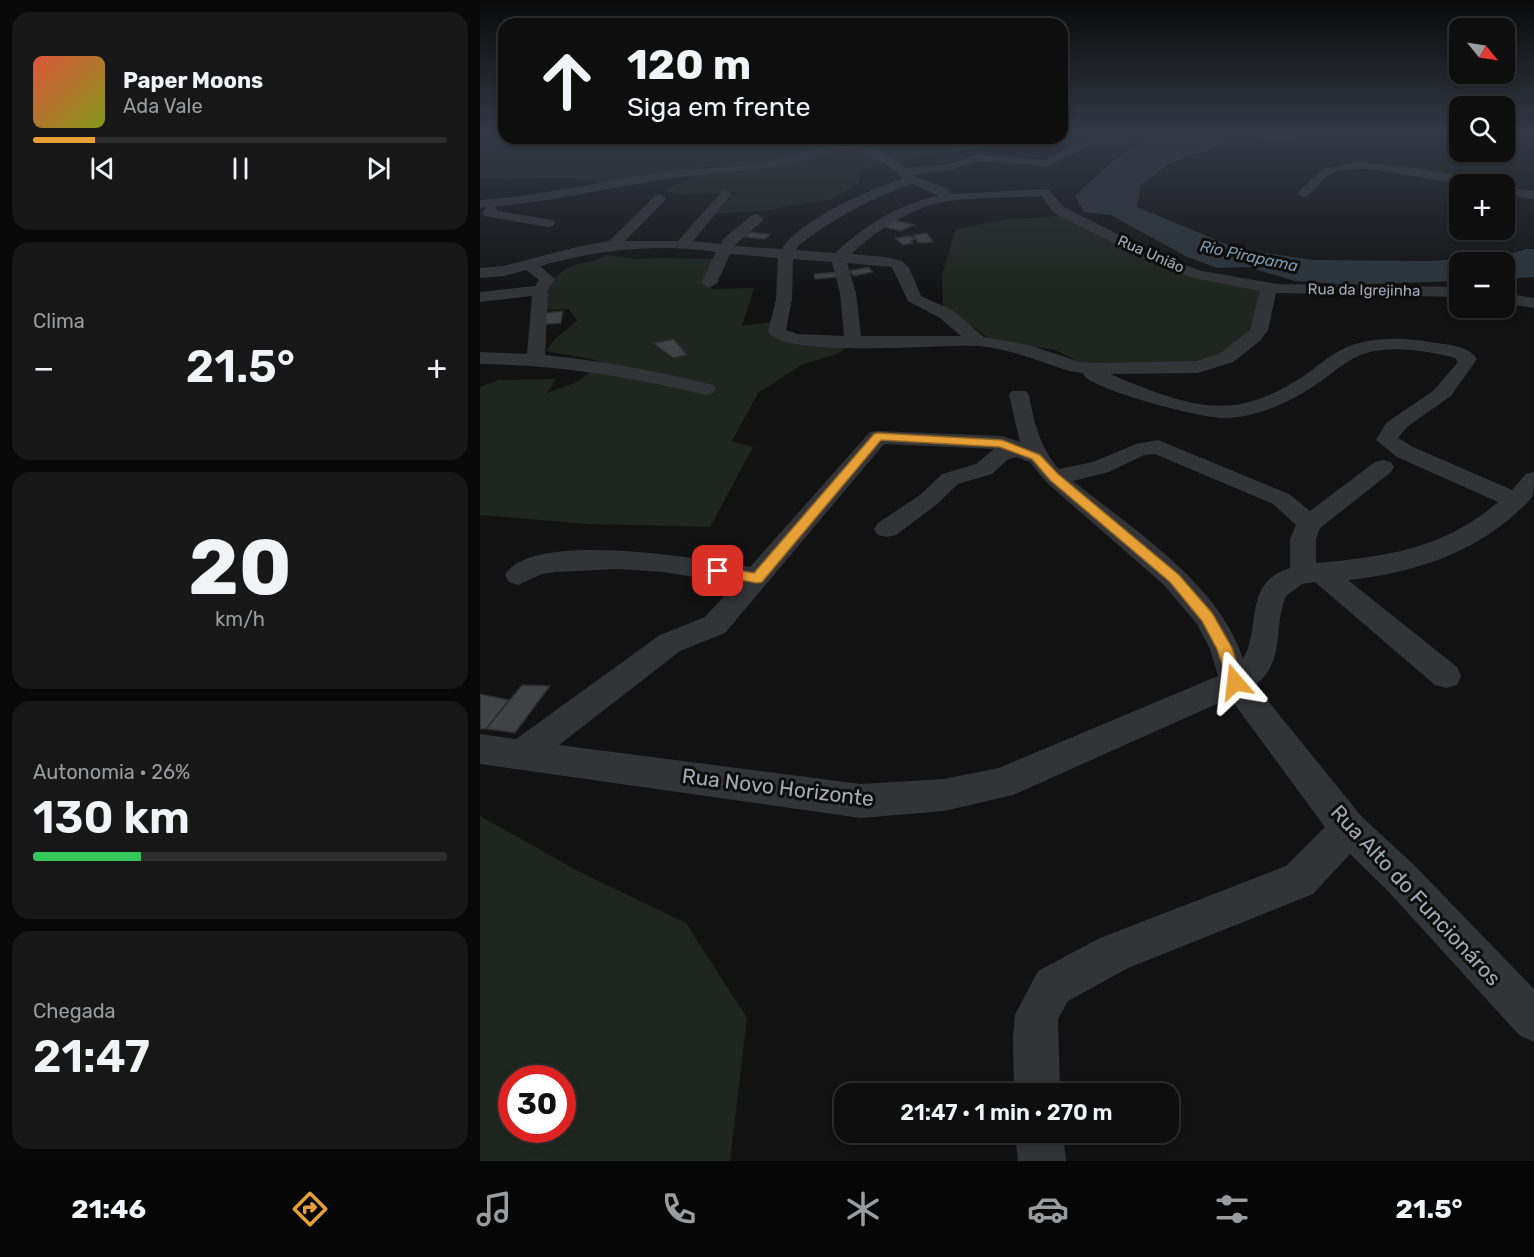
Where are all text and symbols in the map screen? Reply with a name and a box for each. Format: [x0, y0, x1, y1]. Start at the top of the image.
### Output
north arrow [1449, 18, 1515, 84]
map controls [1449, 18, 1515, 318]
text: 120 m [627, 40, 751, 90]
icon: ahead [528, 42, 606, 120]
text: Paper Moons [123, 67, 263, 94]
text: Siga em frente [627, 91, 811, 123]
text: Ada Vale [123, 94, 203, 118]
button: search [1449, 96, 1515, 162]
icon: previous [86, 152, 119, 185]
icon: pause [224, 152, 257, 185]
icon: next [362, 152, 395, 185]
button: + [1449, 174, 1515, 240]
street label: Rua União [1115, 231, 1187, 277]
water label: Rio Pirapama [1198, 236, 1300, 276]
button: − [1449, 252, 1515, 318]
street label: Rua da Igrejinha [1308, 280, 1420, 300]
text: Clima [33, 309, 85, 333]
text: 21.5° [186, 340, 295, 393]
text: − [33, 348, 54, 387]
text: + [426, 348, 447, 387]
text: 20 [188, 521, 292, 614]
pin [692, 545, 743, 596]
icon: arrive [701, 554, 734, 587]
text: km/h [215, 607, 265, 631]
position arrow [1203, 650, 1267, 714]
text: Autonomia · 26% [33, 760, 190, 784]
street label: Rua Novo Horizonte [681, 763, 875, 811]
text: 130 km [33, 791, 190, 844]
street label: Rua Alto do Funcionáros [1326, 799, 1506, 991]
text: Chegada [33, 999, 116, 1023]
text: 21:47 [33, 1030, 150, 1083]
speed limit sign: 30 [498, 1065, 576, 1143]
text: 21:47 · 1 min · 270 m [900, 1099, 1113, 1126]
icon: directions [289, 1188, 331, 1230]
icon: music [473, 1188, 515, 1230]
icon: phone [658, 1188, 700, 1230]
icon: climate [842, 1188, 884, 1230]
icon: car [1027, 1188, 1069, 1230]
icon: filters [1211, 1188, 1253, 1230]
text: 21:46 [71, 1193, 146, 1225]
text: 21.5° [1396, 1193, 1463, 1225]

